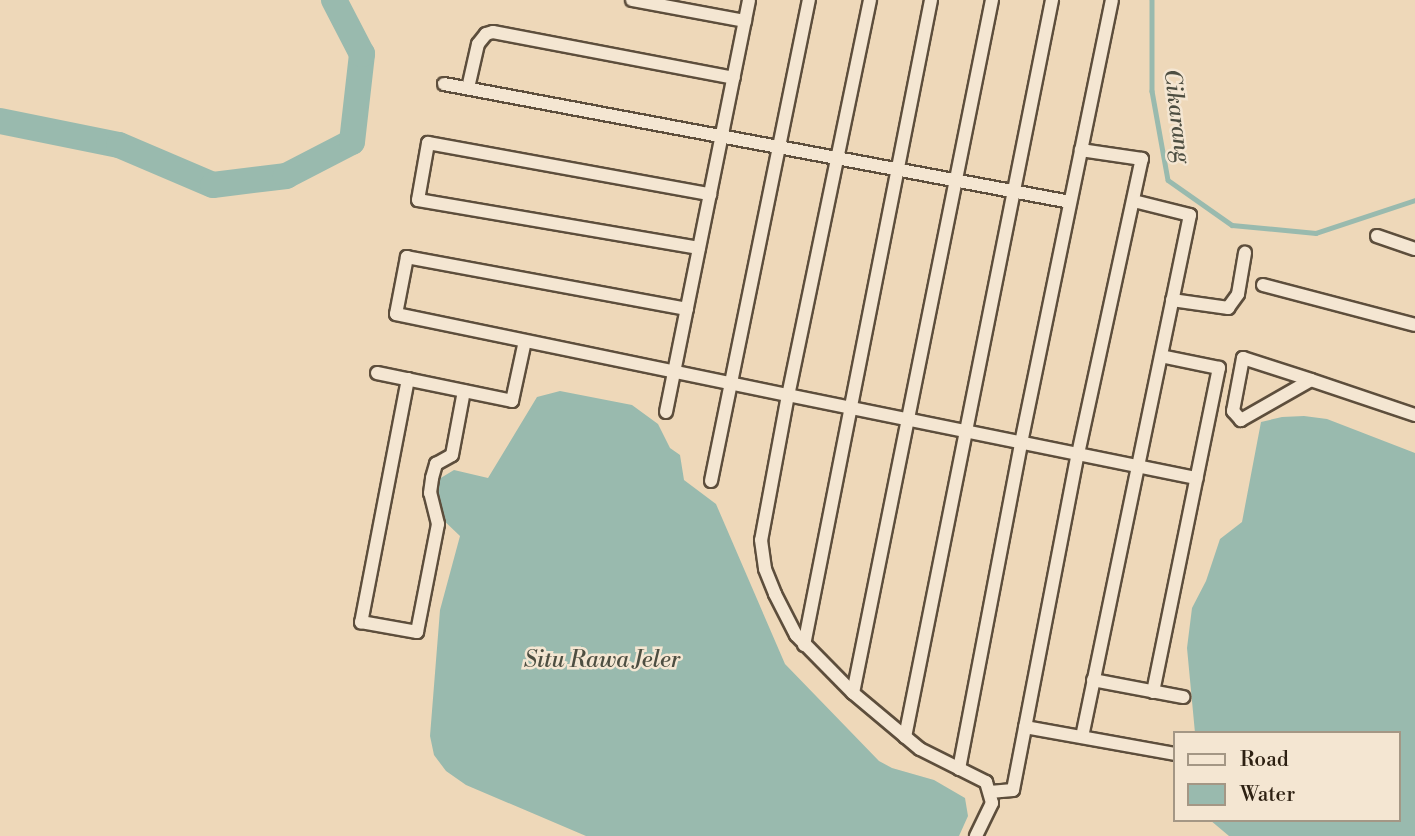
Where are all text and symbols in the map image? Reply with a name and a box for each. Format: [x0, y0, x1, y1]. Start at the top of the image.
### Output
water label: Cikarang [1158, 67, 1196, 165]
water label: Situ Rawa Jeler [524, 646, 680, 674]
legend [1174, 731, 1401, 822]
text: Road [1240, 747, 1289, 773]
text: Water [1240, 782, 1295, 808]

